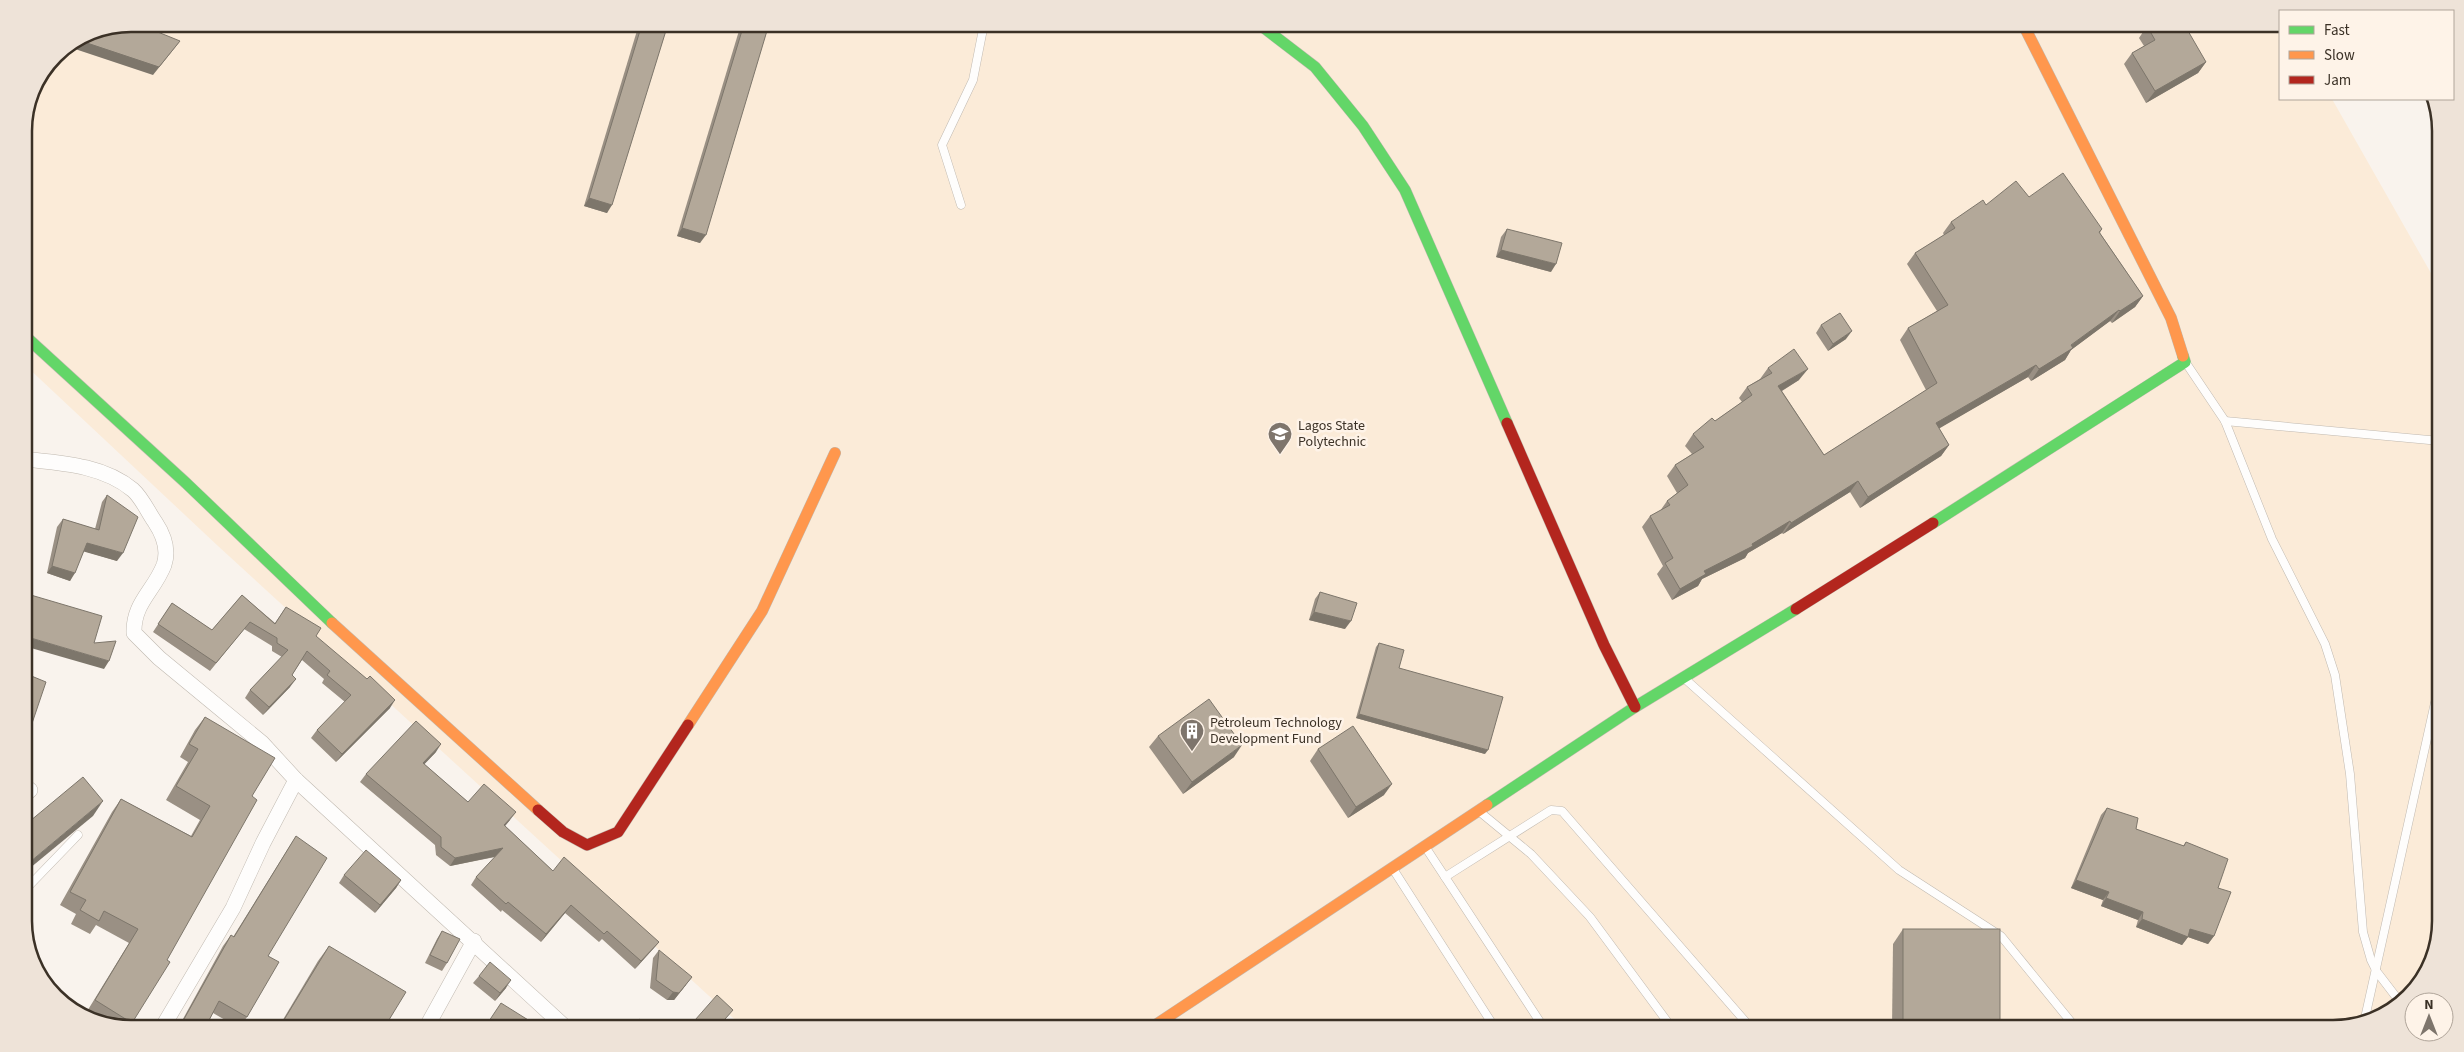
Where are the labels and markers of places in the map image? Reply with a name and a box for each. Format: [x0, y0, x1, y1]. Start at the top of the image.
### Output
place label: Lagos State Polytechnic [1298, 416, 1367, 452]
school or university icon: Lagos State Polytechnic [1267, 421, 1293, 455]
place label: Petroleum Technology Development Fund [1210, 713, 1342, 749]
building icon: Petroleum Technology Development Fund [1179, 718, 1205, 752]

